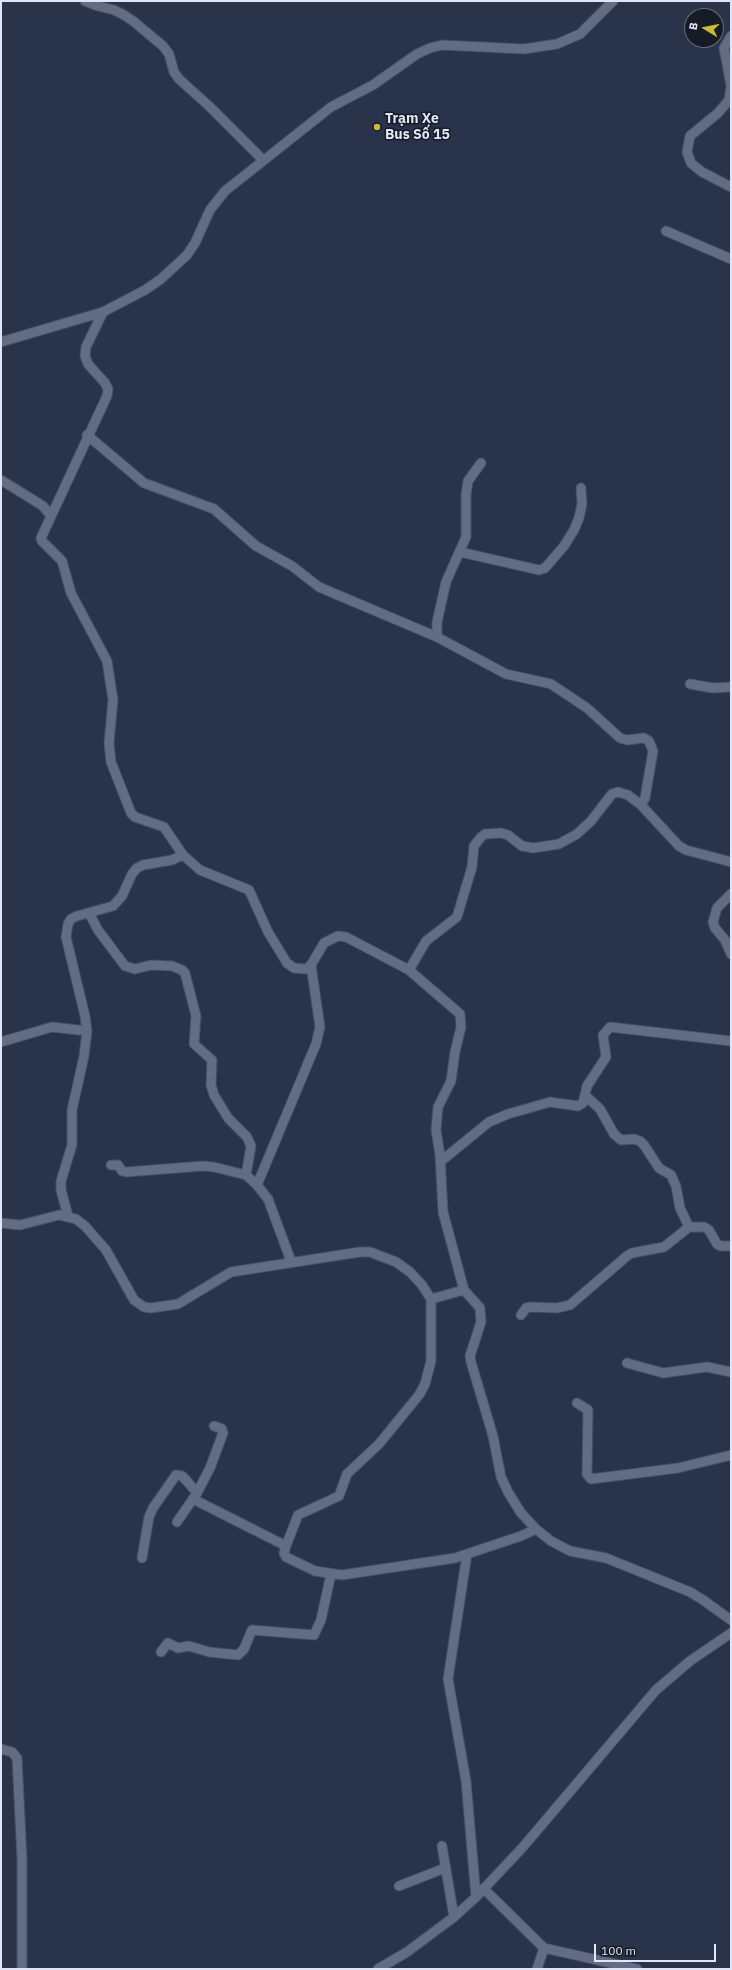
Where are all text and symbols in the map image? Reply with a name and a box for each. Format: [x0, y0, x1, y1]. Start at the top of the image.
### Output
north arrow [684, 8, 724, 48]
text: B [686, 21, 701, 31]
place label: Trạm Xe Bus Số 15 [385, 111, 450, 144]
marker: Trạm Xe Bus Số 15 [372, 122, 382, 132]
scale bar [596, 1936, 718, 1962]
text: 100 m [601, 1943, 636, 1958]

